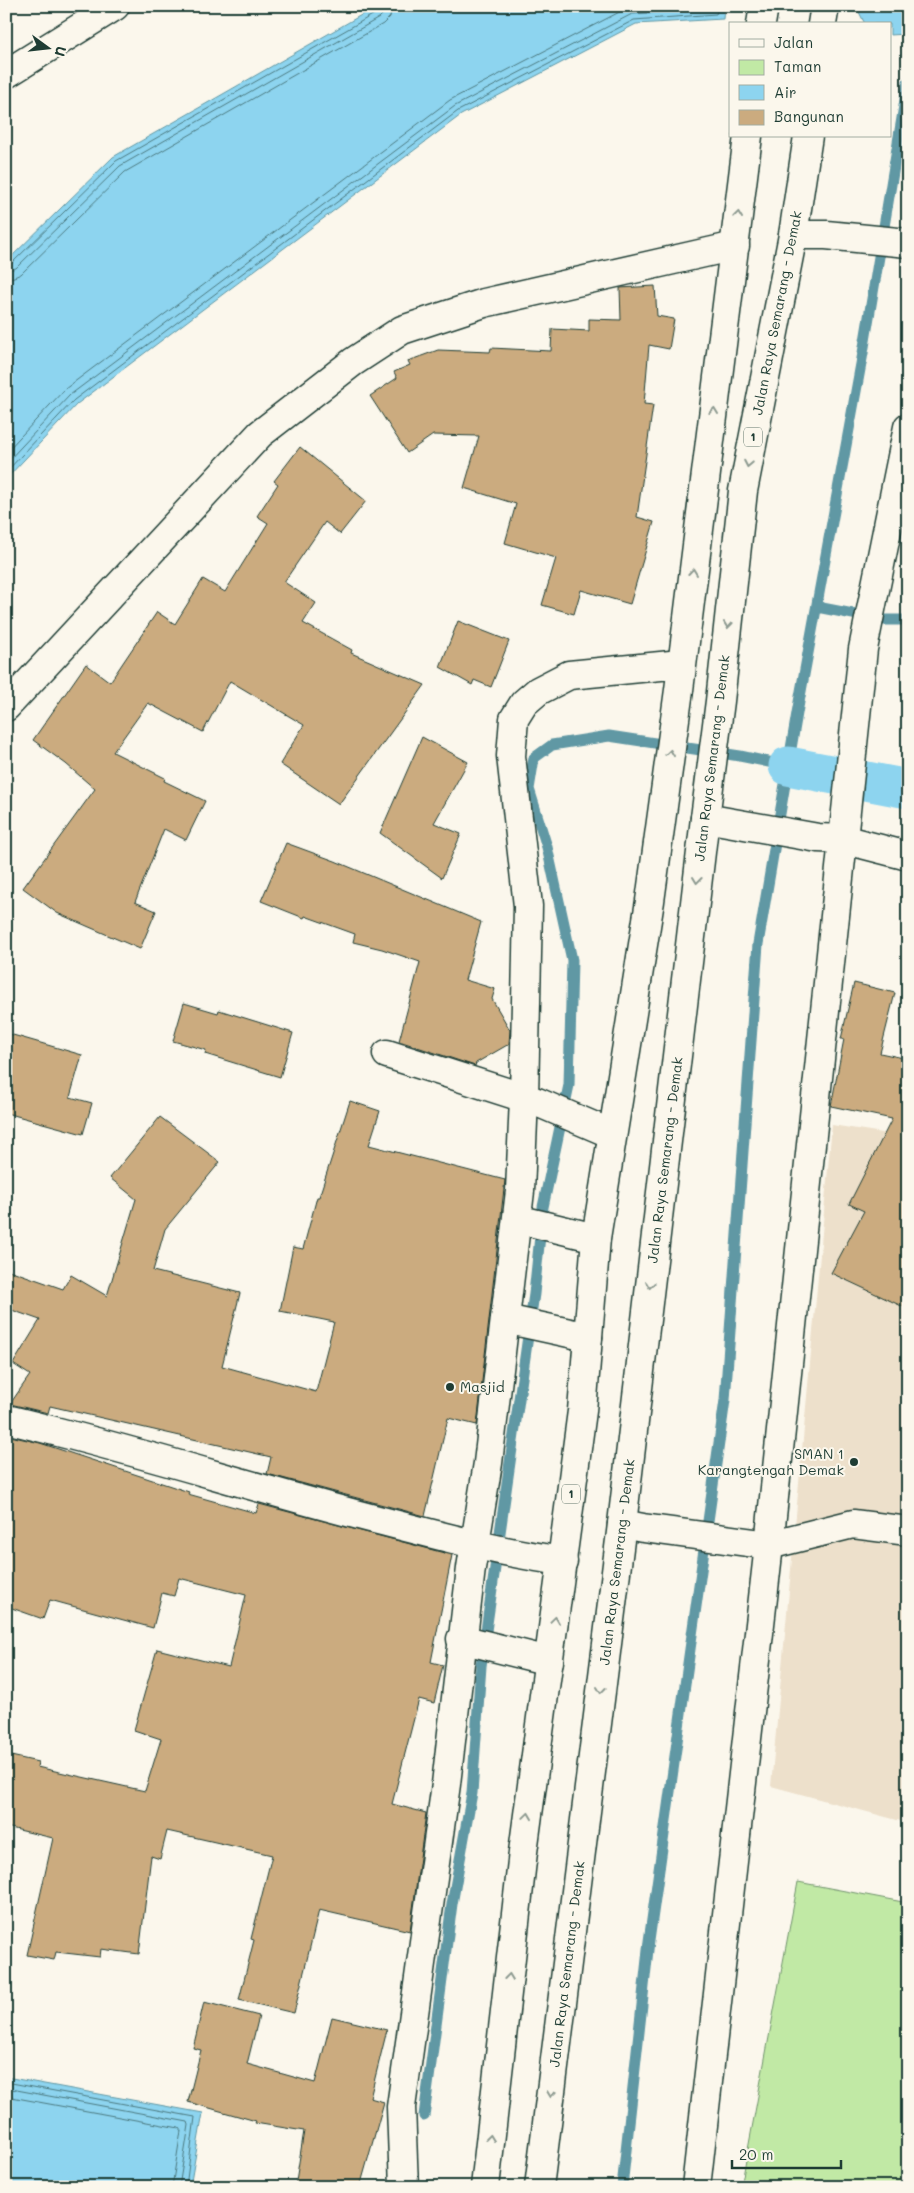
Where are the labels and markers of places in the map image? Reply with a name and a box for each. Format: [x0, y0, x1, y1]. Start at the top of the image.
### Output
place label: Masjid [460, 1377, 505, 1396]
marker: Masjid [444, 1381, 456, 1393]
place label: SMAN 1 Karangtengah Demak [698, 1444, 844, 1479]
marker: SMAN 1 Karangtengah Demak [848, 1456, 860, 1468]

